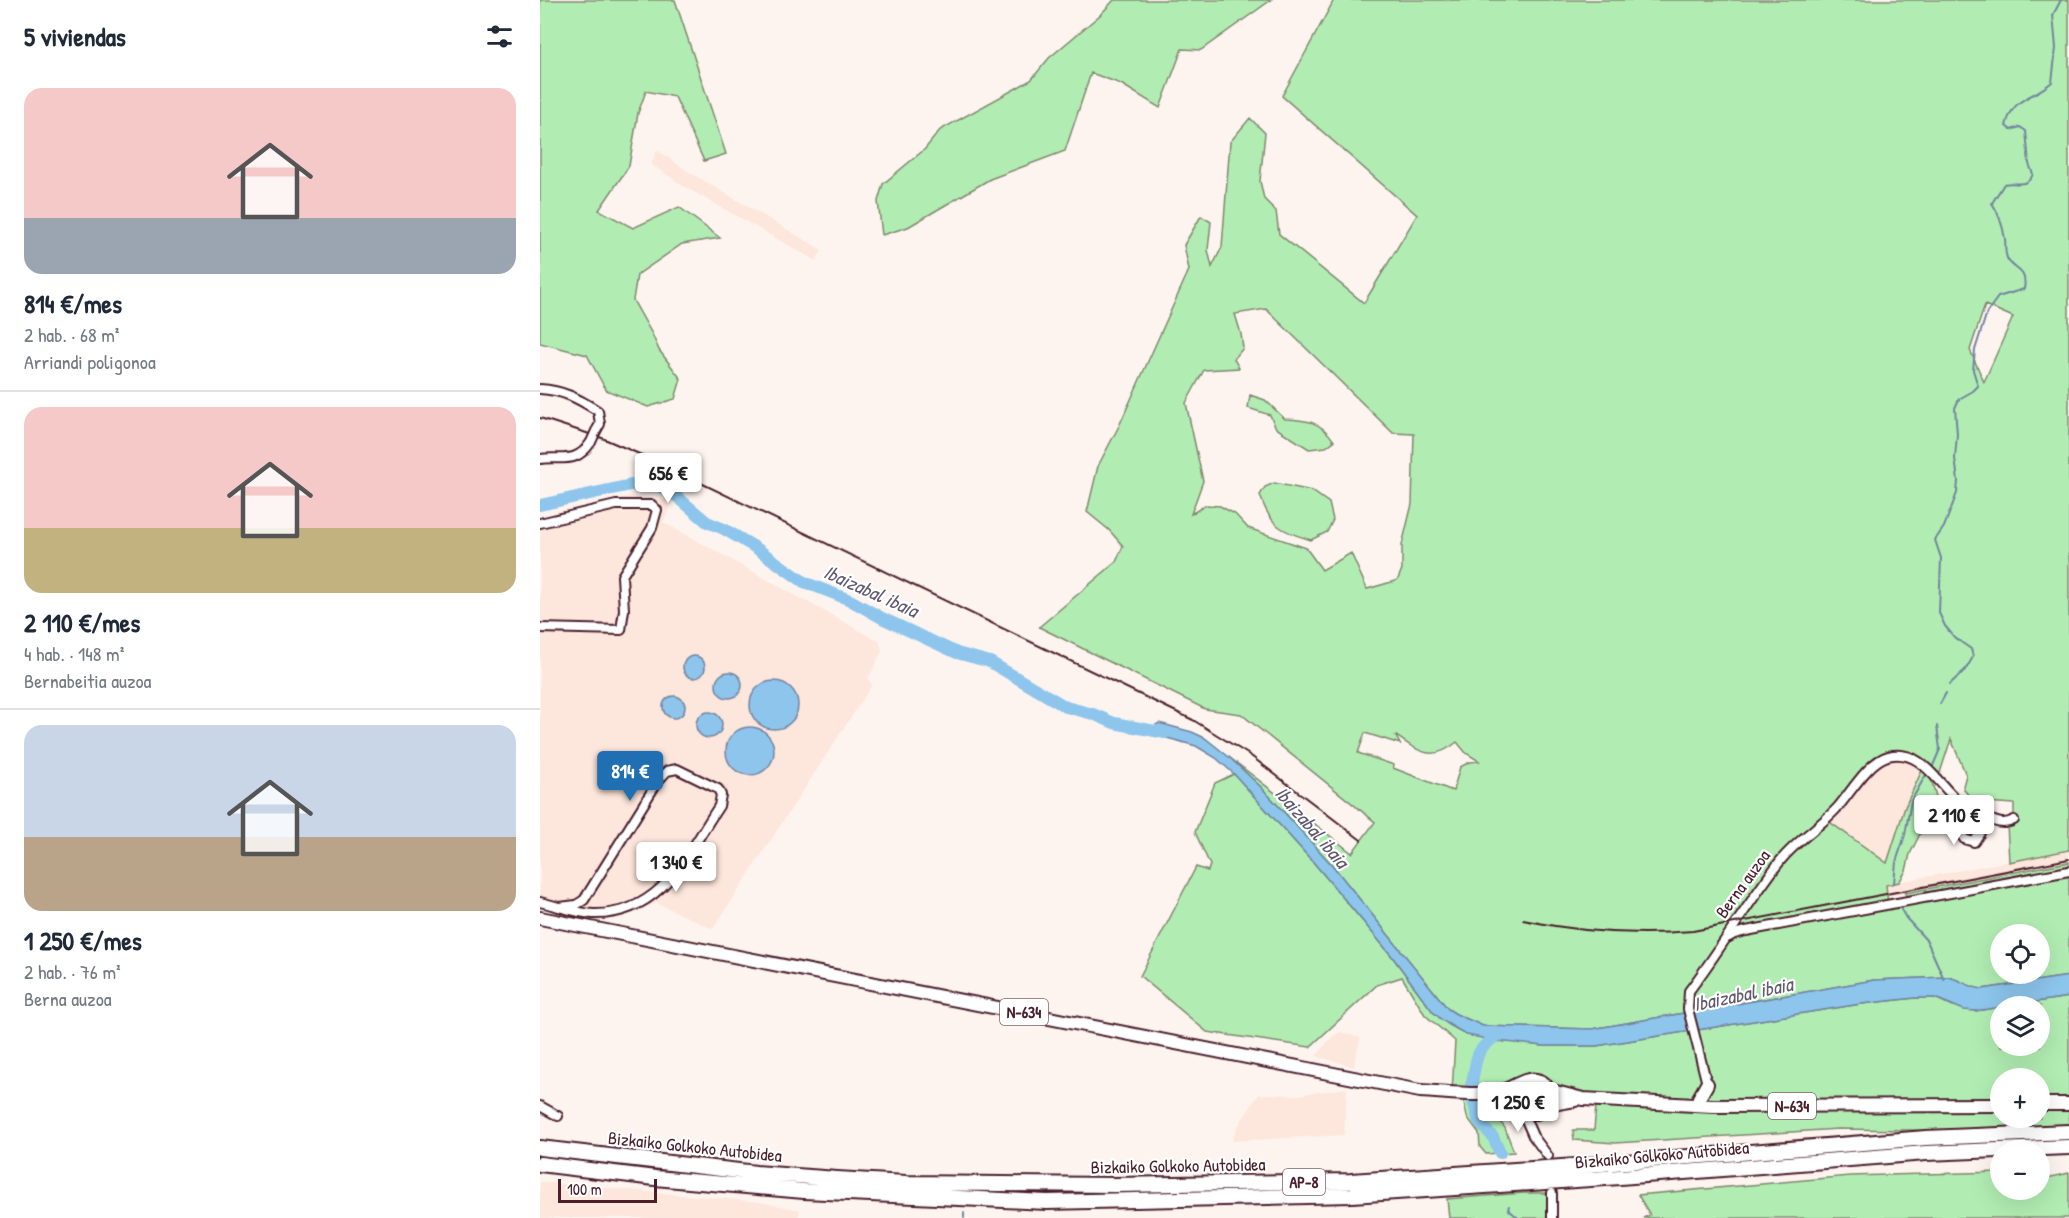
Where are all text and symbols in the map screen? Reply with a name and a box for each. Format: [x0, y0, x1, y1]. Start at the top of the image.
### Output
text: 5 viviendas [24, 19, 126, 54]
icon: filters [483, 20, 516, 53]
icon: home [216, 127, 324, 235]
text: 814 €/mes [24, 286, 122, 321]
text: 2 hab. · 68 m² [24, 321, 119, 348]
text: Arriandi poligonoa [24, 348, 156, 375]
icon: home [216, 446, 324, 554]
pin: 656 € [626, 453, 710, 504]
text: 656 € [649, 459, 687, 486]
water label: Ibaizabal ibaia [820, 558, 925, 624]
text: 2 110 €/mes [24, 605, 140, 640]
text: 4 hab. · 148 m² [24, 640, 124, 667]
text: Bernabeitia auzoa [24, 667, 151, 694]
pin: 814 € [588, 751, 672, 802]
text: 814 € [611, 757, 649, 784]
icon: home [216, 764, 324, 872]
water label: Ibaizabal ibaia [1269, 780, 1357, 875]
pin: 2 110 € [1899, 795, 2009, 846]
text: 2 110 € [1928, 801, 1980, 828]
pin: 1 340 € [621, 842, 731, 893]
street label: Berna auzoa [1709, 844, 1776, 923]
text: 1 340 € [650, 848, 702, 875]
text: 1 250 €/mes [24, 923, 142, 958]
map controls [1990, 924, 2050, 1200]
button: locate [1990, 924, 2050, 984]
text: 2 hab. · 76 m² [24, 958, 121, 985]
water label: Ibaizabal ibaia [1691, 969, 1797, 1017]
text: Berna auzoa [24, 985, 112, 1012]
button: layers [1990, 996, 2050, 1056]
road number: N-634 [1000, 999, 1048, 1025]
button: + [1990, 1068, 2050, 1128]
pin: 1 250 € [1463, 1082, 1573, 1133]
text: 1 250 € [1492, 1088, 1544, 1115]
road number: N-634 [1768, 1093, 1816, 1119]
street label: Bizkaiko Golkoko Autobidea [607, 1125, 783, 1168]
street label: Bizkaiko Golkoko Autobidea [1574, 1134, 1750, 1175]
button: − [1990, 1140, 2050, 1200]
street label: Bizkaiko Golkoko Autobidea [1090, 1151, 1266, 1180]
road number: AP-8 [1283, 1169, 1325, 1195]
scale bar [558, 1176, 657, 1204]
text: 100 m [567, 1178, 602, 1200]

